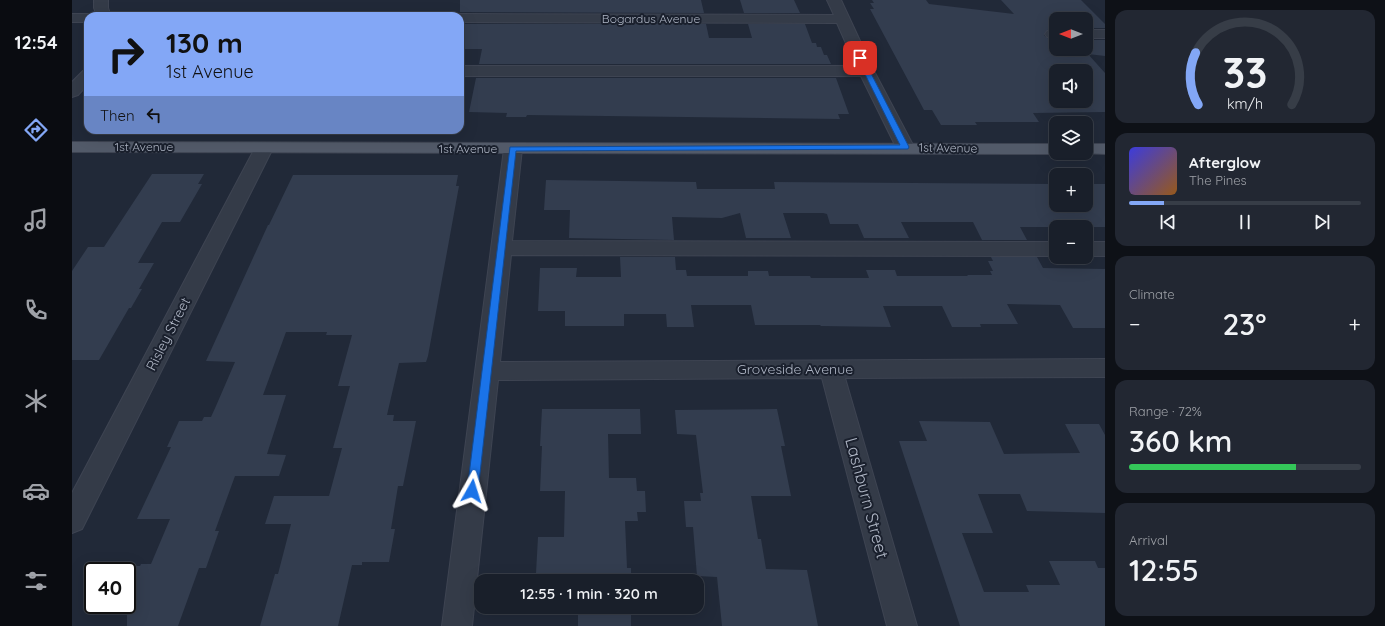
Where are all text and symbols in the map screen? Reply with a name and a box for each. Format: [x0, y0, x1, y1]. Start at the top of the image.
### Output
street label: Bogardus Avenue [602, 11, 700, 26]
north arrow [1049, 12, 1093, 56]
map controls [1049, 12, 1093, 264]
text: 130 m [166, 25, 243, 60]
icon: right [100, 28, 152, 80]
text: 12:54 [14, 31, 58, 54]
pin [843, 41, 877, 75]
text: 33 [1223, 45, 1267, 97]
icon: arrive [849, 47, 871, 69]
text: 1st Avenue [166, 60, 254, 83]
button: sound [1049, 64, 1093, 108]
text: km/h [1227, 94, 1263, 112]
icon: left [143, 104, 165, 126]
text: Then [100, 106, 135, 125]
icon: directions [22, 116, 50, 144]
button: layers [1049, 116, 1093, 160]
street label: 1st Avenue [115, 139, 173, 154]
street label: 1st Avenue [919, 139, 978, 156]
street label: 1st Avenue [439, 141, 497, 156]
text: Afterglow [1189, 153, 1261, 172]
button: + [1049, 168, 1093, 212]
text: The Pines [1189, 172, 1247, 188]
icon: music [22, 206, 50, 234]
icon: previous [1157, 211, 1179, 233]
icon: pause [1234, 211, 1256, 233]
icon: next [1311, 211, 1333, 233]
button: − [1049, 220, 1093, 264]
text: Climate [1129, 286, 1175, 302]
street label: Risley Street [142, 294, 194, 374]
icon: phone [22, 296, 50, 324]
text: 23° [1222, 305, 1267, 343]
text: − [1129, 310, 1140, 338]
text: + [1349, 310, 1361, 338]
street label: Groveside Avenue [737, 360, 853, 378]
icon: climate [22, 387, 50, 415]
text: Range · 72% [1129, 403, 1202, 419]
text: 360 km [1129, 422, 1232, 460]
street label: Lashburn Street [841, 435, 894, 561]
position arrow [451, 470, 493, 512]
icon: car [22, 477, 50, 505]
text: Arrival [1129, 532, 1168, 548]
text: 12:55 [1129, 551, 1199, 589]
speed limit sign: 40 [84, 562, 136, 614]
icon: filters [22, 567, 50, 595]
text: 12:55 · 1 min · 320 m [520, 584, 658, 603]

